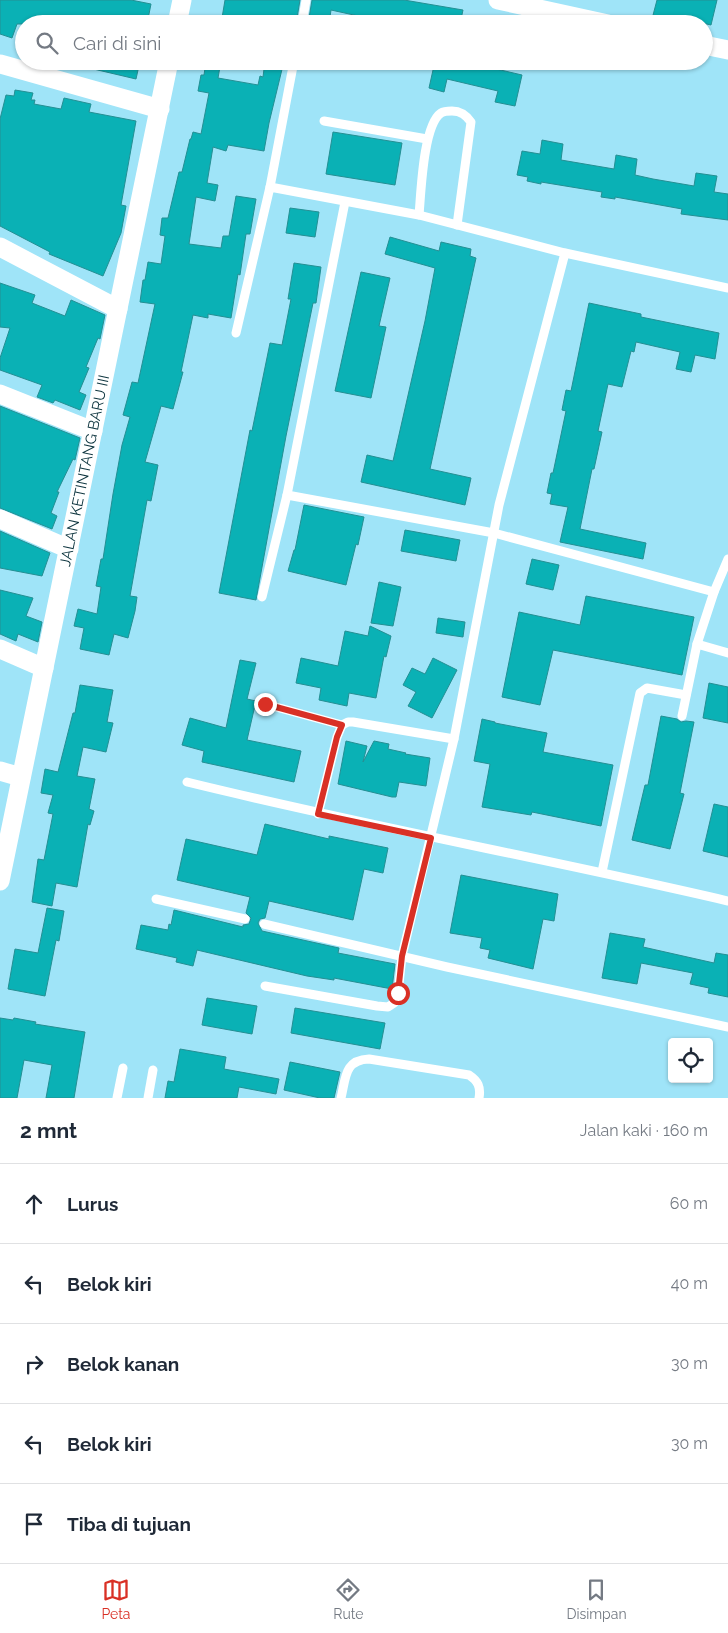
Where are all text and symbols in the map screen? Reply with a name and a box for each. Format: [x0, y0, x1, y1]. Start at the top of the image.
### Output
search box [15, 15, 713, 70]
icon: search [33, 29, 61, 57]
text: Cari di sini [73, 32, 161, 54]
street label: JALAN KETINTANG BARU III [56, 373, 113, 568]
route end [254, 693, 277, 716]
route start [387, 982, 410, 1005]
map controls [668, 1038, 713, 1083]
button: locate [668, 1038, 713, 1083]
text: 2 mnt [20, 1118, 77, 1143]
text: Jalan kaki · 160 m [580, 1121, 708, 1140]
icon: ahead [20, 1190, 48, 1218]
text: Lurus [67, 1193, 118, 1215]
text: 60 m [670, 1194, 708, 1213]
icon: left [20, 1270, 48, 1298]
text: Belok kiri [67, 1273, 152, 1295]
text: 40 m [671, 1274, 708, 1293]
icon: right [20, 1350, 48, 1378]
text: Belok kanan [67, 1353, 179, 1375]
text: 30 m [671, 1354, 708, 1373]
icon: left [20, 1430, 48, 1458]
text: Belok kiri [67, 1433, 152, 1455]
text: 30 m [671, 1434, 708, 1453]
icon: arrive [20, 1510, 48, 1538]
text: Tiba di tujuan [67, 1513, 191, 1535]
tab: Peta [101, 1576, 130, 1622]
tab: Rute [333, 1576, 364, 1622]
tab: Disimpan [566, 1576, 627, 1622]

